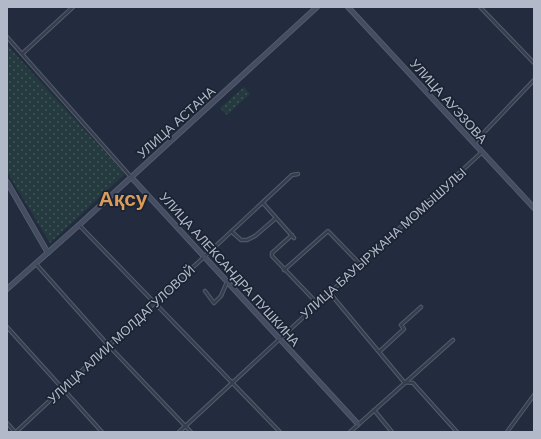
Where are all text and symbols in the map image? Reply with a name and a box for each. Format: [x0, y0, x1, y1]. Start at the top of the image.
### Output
street label: УЛИЦА АУЭЗОВА [407, 56, 490, 147]
street label: УЛИЦА АСТАНА [134, 83, 218, 161]
street label: УЛИЦА БАУЫРЖАНА МОМЫШУЛЫ [297, 165, 469, 322]
district label: Ақсу [98, 187, 148, 210]
street label: УЛИЦА АЛЕКСАНДРА ПУШКИНА [157, 189, 303, 350]
street label: УЛИЦА АЛИИ МОЛДАГУЛОВОЙ [45, 262, 198, 406]

